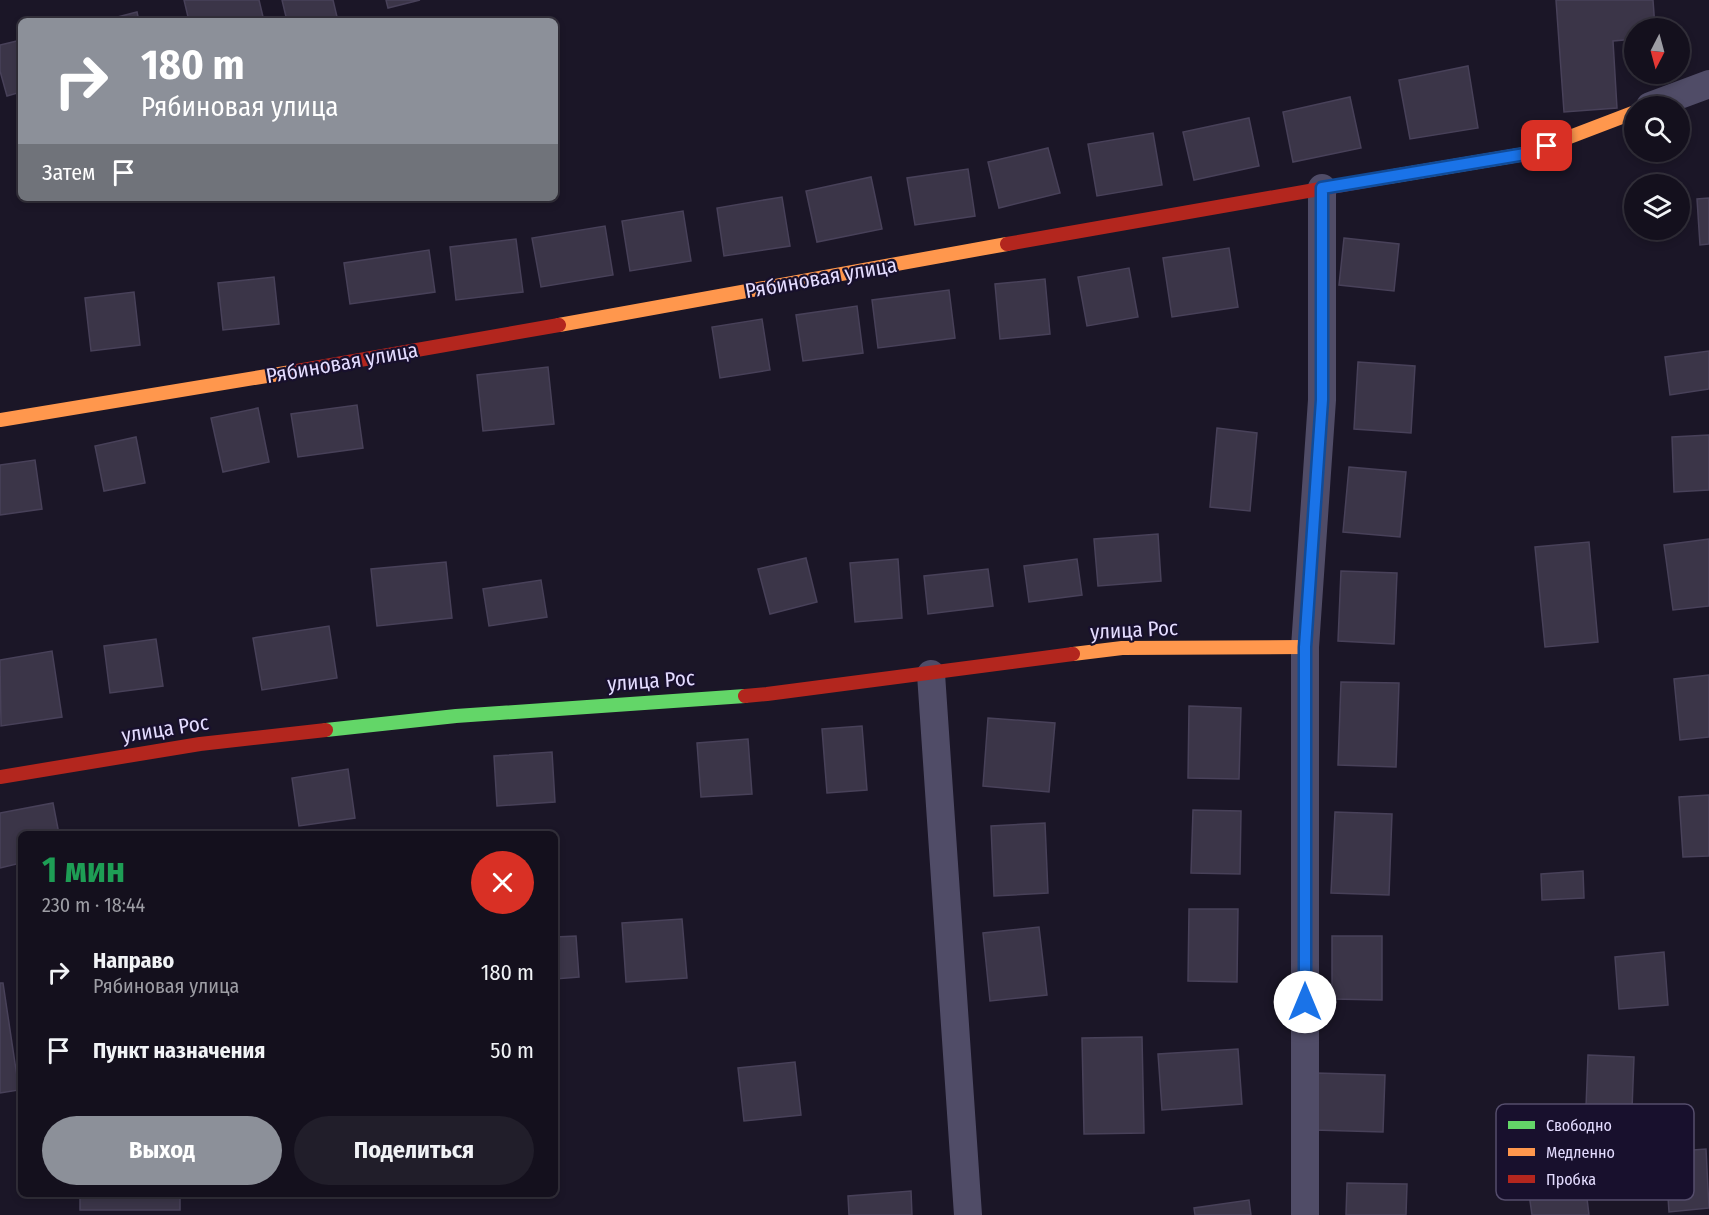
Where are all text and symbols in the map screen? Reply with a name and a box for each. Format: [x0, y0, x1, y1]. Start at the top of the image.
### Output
north arrow [1624, 18, 1690, 84]
map controls [1624, 18, 1690, 240]
text: 180 m [141, 40, 245, 90]
icon: right [42, 42, 120, 120]
text: Рябиновая улица [141, 91, 339, 123]
button: search [1624, 96, 1690, 162]
pin [1521, 120, 1572, 171]
icon: arrive [1530, 129, 1563, 162]
icon: arrive [107, 156, 140, 189]
text: Затем [42, 159, 95, 186]
button: layers [1624, 174, 1690, 240]
street label: Рябиновая улица [743, 252, 899, 304]
street label: Рябиновая улица [264, 337, 420, 389]
street label: улица Рос [1089, 615, 1179, 645]
street label: улица Рос [606, 665, 696, 697]
street label: улица Рос [120, 709, 210, 749]
text: 1 мин [42, 848, 125, 892]
button: close [471, 851, 534, 914]
text: 230 m · 18:44 [42, 893, 145, 917]
text: Направо [93, 947, 174, 974]
icon: right [42, 956, 75, 989]
text: 180 m [481, 959, 534, 986]
position arrow [1273, 970, 1337, 1034]
text: Рябиновая улица [93, 974, 239, 998]
icon: arrive [42, 1034, 75, 1067]
text: Пункт назначения [93, 1037, 265, 1064]
text: 50 m [490, 1037, 534, 1064]
legend [1496, 1104, 1694, 1200]
button: Выход [42, 1116, 282, 1185]
button: Поделиться [294, 1116, 534, 1185]
text: Свободно [1546, 1116, 1612, 1135]
text: Медленно [1546, 1143, 1615, 1162]
text: Пробка [1546, 1170, 1596, 1189]

